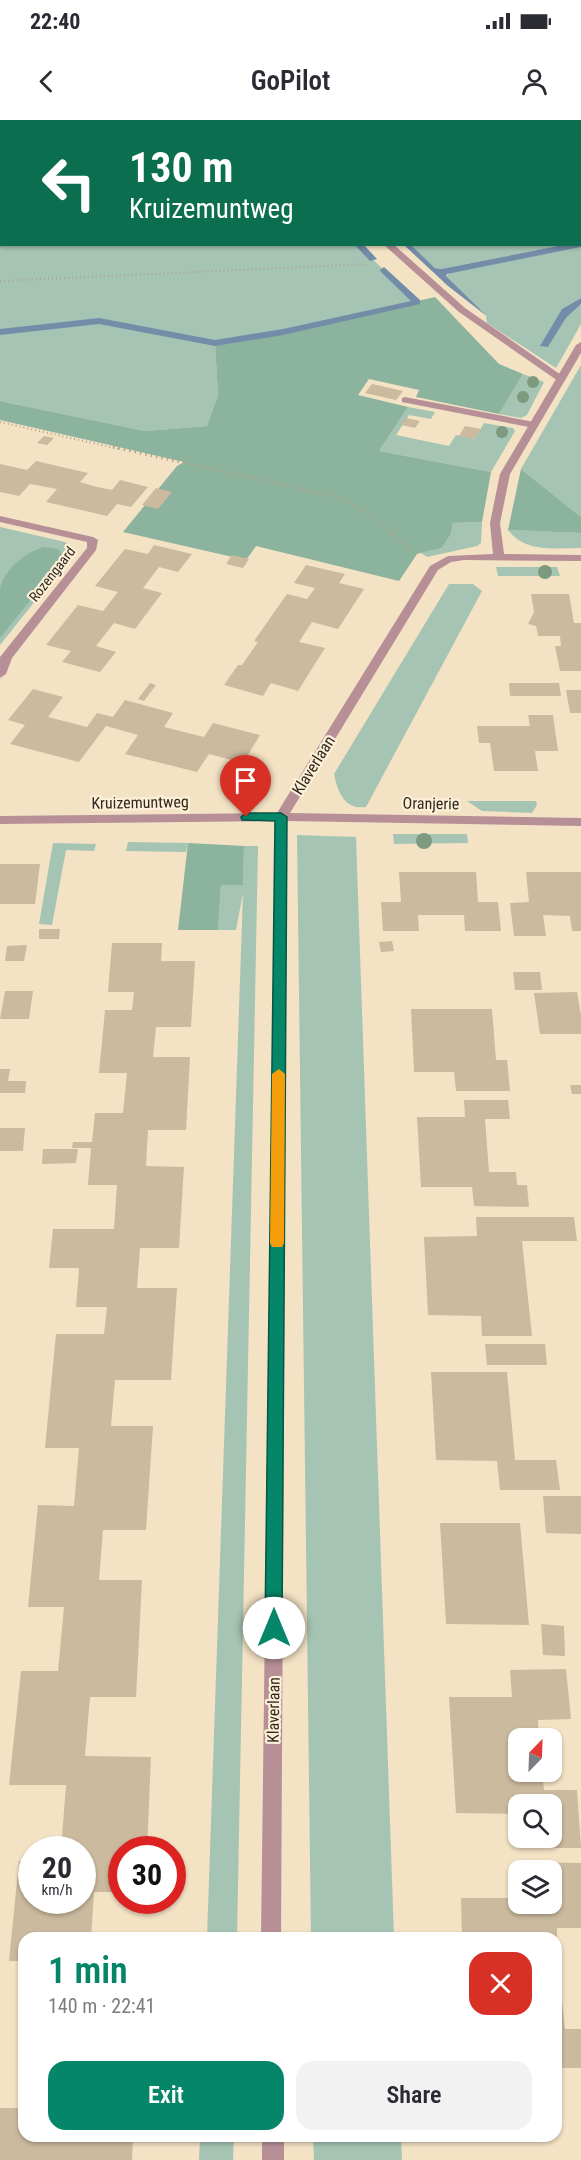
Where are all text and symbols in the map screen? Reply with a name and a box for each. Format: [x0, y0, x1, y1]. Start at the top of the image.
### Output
text: 22:40 [30, 9, 81, 34]
icon: back [30, 65, 63, 98]
text: GoPilot [251, 65, 330, 97]
icon: person [518, 65, 551, 98]
text: 130 m [129, 143, 234, 192]
icon: left [30, 144, 108, 222]
text: Kruizemuntweg [129, 193, 293, 225]
street label: Rozengaard [26, 543, 78, 605]
street label: Klaverlaan [288, 732, 339, 798]
pin [220, 755, 271, 817]
icon: arrive [229, 764, 262, 797]
street label: Kruizemuntweg [91, 792, 189, 813]
street label: Oranjerie [402, 794, 460, 813]
position arrow [242, 1596, 306, 1660]
street label: Klaverlaan [263, 1677, 284, 1743]
north arrow [508, 1728, 562, 1782]
map controls [508, 1728, 562, 1914]
button: search [508, 1794, 562, 1848]
speed limit sign: 30 [108, 1836, 186, 1914]
text: 20 [42, 1850, 72, 1885]
button: layers [508, 1860, 562, 1914]
text: km/h [42, 1881, 72, 1899]
text: 1 min [48, 1950, 128, 1992]
button: close [469, 1952, 532, 2015]
text: 140 m · 22:41 [48, 1994, 155, 2018]
button: Exit [48, 2061, 284, 2130]
button: Share [296, 2061, 532, 2130]

